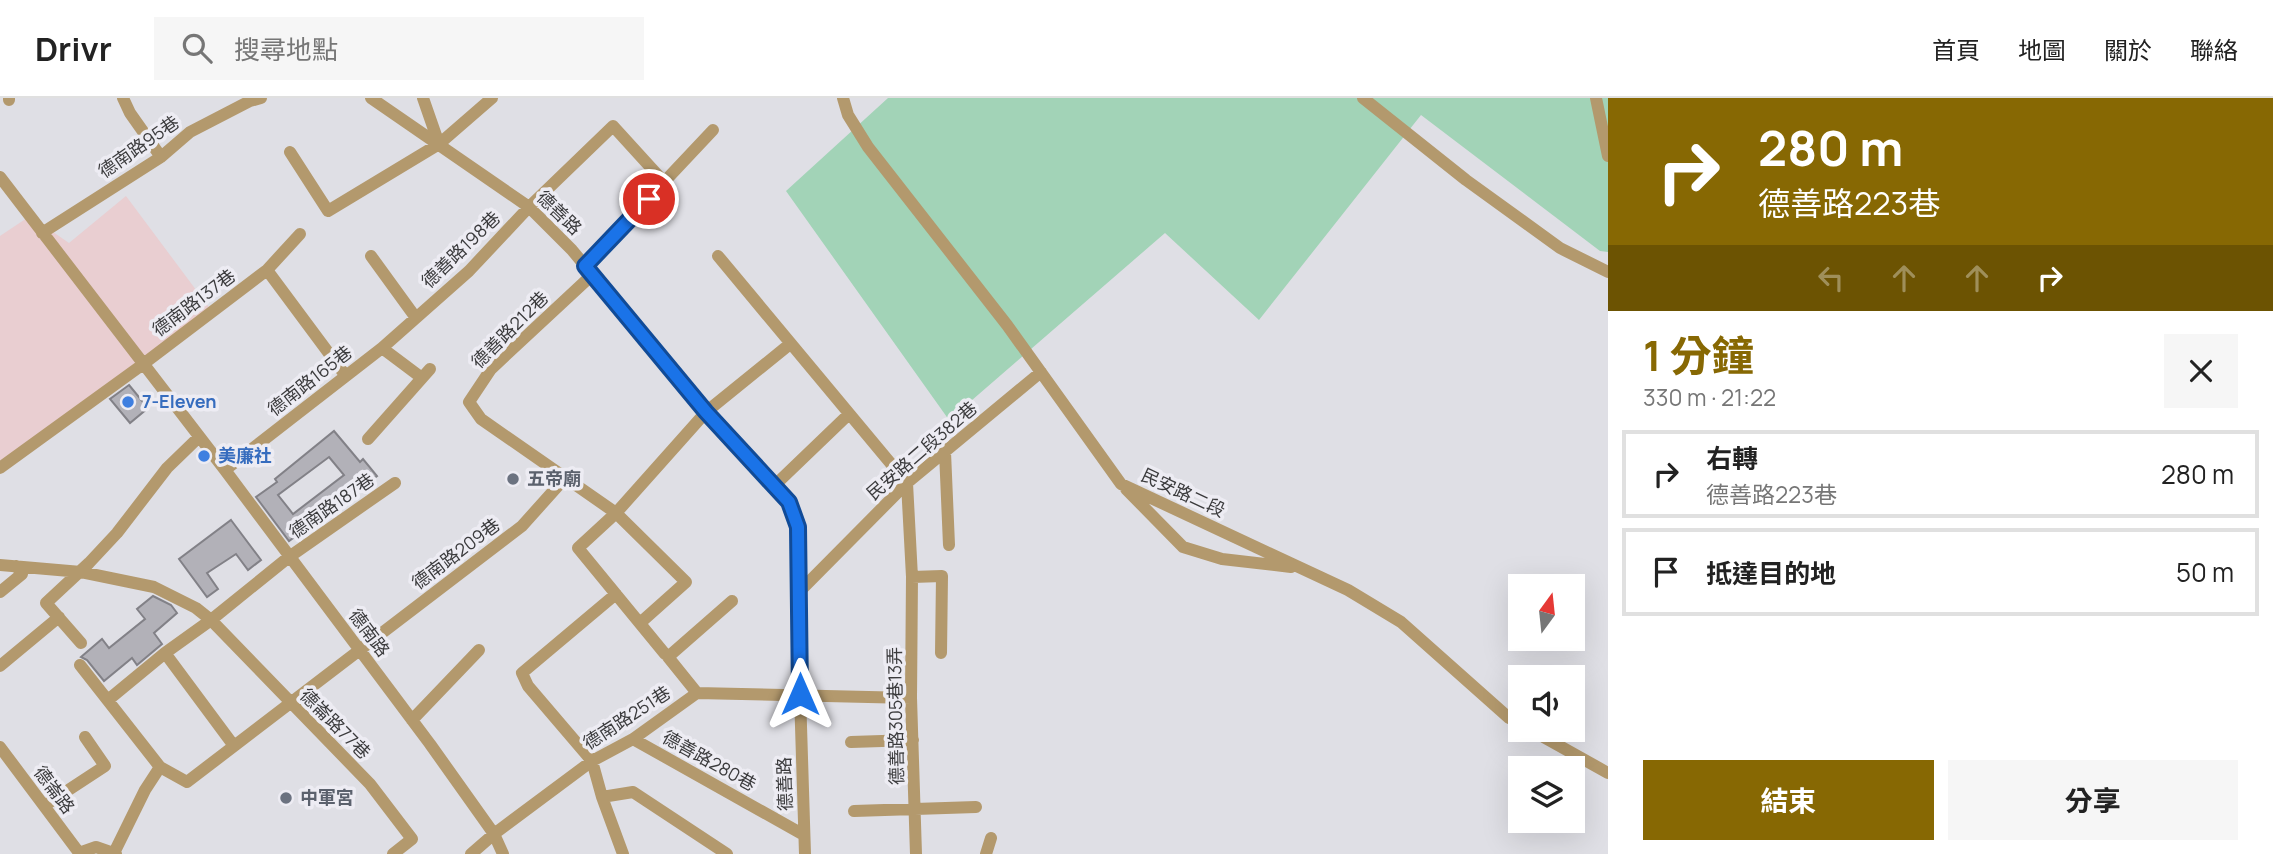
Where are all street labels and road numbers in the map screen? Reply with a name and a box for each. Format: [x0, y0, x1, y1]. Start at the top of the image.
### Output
street label: 德南路95巷 [93, 110, 184, 183]
street label: 德善路 [532, 185, 587, 240]
street label: 德善路198巷 [416, 206, 505, 293]
street label: 德南路137巷 [147, 263, 240, 341]
street label: 德善路212巷 [466, 286, 553, 373]
street label: 德南路165巷 [262, 340, 356, 421]
street label: 民安路二段382巷 [861, 396, 982, 505]
street label: 民安路二段 [1138, 462, 1229, 522]
street label: 德南路187巷 [284, 467, 379, 543]
street label: 德南路209巷 [406, 512, 504, 594]
street label: 德南路 [344, 604, 396, 661]
street label: 德善路305巷13弄 [882, 647, 908, 785]
street label: 德南路251巷 [578, 680, 675, 754]
street label: 德崙路77巷 [295, 683, 376, 764]
street label: 德善路280巷 [658, 724, 761, 796]
street label: 德善路 [771, 757, 797, 811]
street label: 德崙路 [29, 761, 81, 818]

